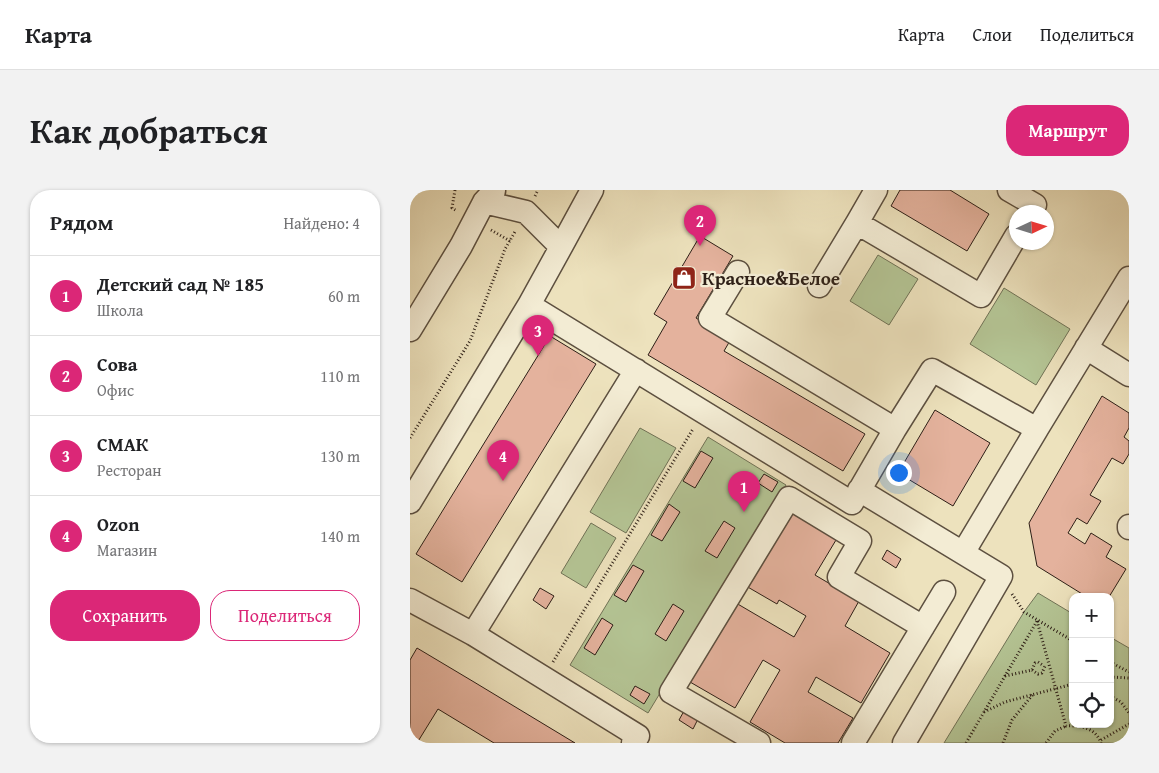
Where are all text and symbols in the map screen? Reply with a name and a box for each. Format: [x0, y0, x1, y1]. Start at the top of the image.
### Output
text: Карта [25, 17, 92, 52]
text: Карта [898, 21, 945, 48]
text: Слои [973, 21, 1012, 48]
text: Поделиться [1040, 21, 1134, 48]
text: Как добраться [30, 105, 268, 156]
button: Маршрут [1006, 105, 1129, 156]
pin: 2 [684, 205, 716, 246]
north arrow [1009, 205, 1054, 250]
text: Рядом [50, 207, 113, 238]
text: Найдено: 4 [283, 211, 360, 235]
place label: Красное&Белое [702, 264, 840, 292]
shop icon: Красное&Белое [671, 265, 697, 291]
text: Детский сад № 185 [97, 270, 264, 298]
text: 1 [62, 284, 70, 308]
text: 60 m [328, 284, 360, 308]
text: Школа [97, 298, 143, 322]
pin: 3 [522, 315, 554, 356]
text: Сова [97, 350, 138, 378]
text: 2 [62, 364, 70, 388]
text: 110 m [320, 364, 360, 388]
text: Офис [97, 378, 134, 402]
text: СМАК [97, 430, 149, 458]
pin: 4 [487, 440, 519, 481]
text: 3 [62, 444, 70, 468]
text: 130 m [320, 444, 360, 468]
text: Ресторан [97, 458, 162, 482]
your location [886, 460, 912, 486]
pin: 1 [728, 471, 760, 512]
text: Ozon [97, 510, 139, 538]
text: 4 [62, 524, 70, 548]
text: 140 m [320, 524, 360, 548]
text: Магазин [97, 538, 157, 562]
button: Сохранить [50, 590, 200, 641]
button: Поделиться [210, 590, 360, 641]
map controls [1069, 593, 1114, 728]
button: + [1069, 593, 1114, 638]
button: − [1069, 638, 1114, 683]
button: locate [1069, 683, 1114, 728]

